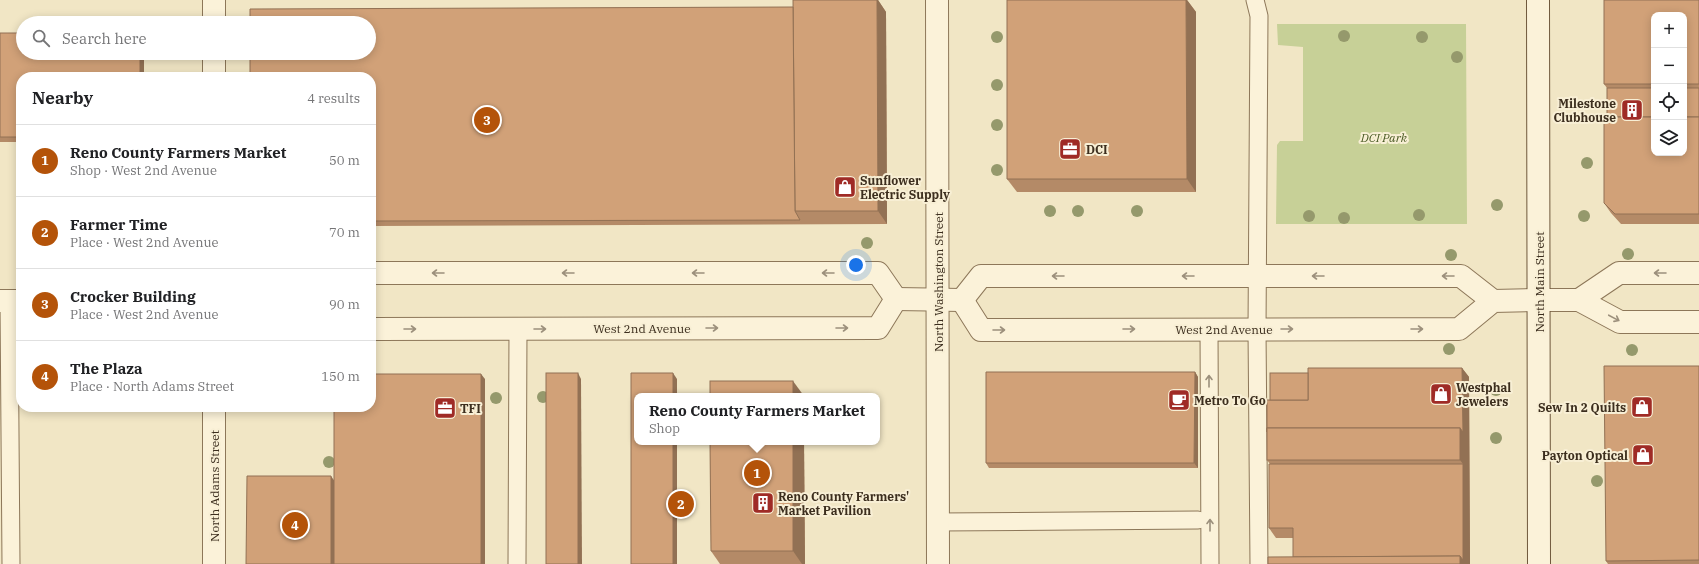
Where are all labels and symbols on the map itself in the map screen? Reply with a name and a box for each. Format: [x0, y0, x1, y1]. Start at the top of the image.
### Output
place label: Milestone Clubhouse [1553, 96, 1616, 125]
building icon: Milestone Clubhouse [1619, 97, 1645, 123]
pin: 3 [474, 105, 500, 135]
park label: DCI Park [1360, 130, 1408, 145]
office icon: DCI [1057, 136, 1083, 162]
place label: DCI [1086, 142, 1108, 157]
place label: Sunflower Electric Supply [860, 173, 950, 202]
shop icon: Sunflower Electric Supply [832, 174, 858, 200]
street label: North Washington Street [931, 212, 946, 352]
street label: North Main Street [1532, 232, 1547, 332]
your location [846, 255, 866, 275]
one-way arrow [432, 269, 445, 277]
one-way arrow [562, 269, 575, 277]
one-way arrow [692, 269, 705, 277]
one-way arrow [822, 269, 835, 277]
one-way arrow [1654, 269, 1667, 277]
one-way arrow [1052, 272, 1065, 280]
one-way arrow [1182, 272, 1195, 280]
one-way arrow [1312, 272, 1325, 280]
one-way arrow [1442, 272, 1455, 280]
one-way arrow [1607, 315, 1619, 323]
street label: West 2nd Avenue [593, 321, 691, 336]
street label: West 2nd Avenue [1175, 322, 1273, 337]
one-way arrow [705, 324, 718, 332]
one-way arrow [835, 324, 848, 332]
one-way arrow [403, 325, 416, 333]
one-way arrow [533, 325, 546, 333]
one-way arrow [1122, 325, 1135, 333]
one-way arrow [1280, 325, 1293, 333]
one-way arrow [1410, 325, 1423, 333]
one-way arrow [992, 326, 1005, 333]
one-way arrow [1205, 375, 1213, 388]
place label: Westphal Jewelers [1456, 380, 1511, 409]
shop icon: Westphal Jewelers [1428, 381, 1454, 407]
cafe icon: Metro To Go [1166, 387, 1192, 413]
place label: Metro To Go [1194, 393, 1266, 408]
shop icon: Sew In 2 Quilts [1629, 394, 1655, 420]
office icon: TFI [432, 395, 458, 421]
place label: Sew In 2 Quilts [1538, 400, 1626, 415]
place label: TFI [460, 401, 481, 416]
street label: North Adams Street [207, 430, 222, 542]
shop icon: Payton Optical [1630, 442, 1656, 468]
place label: Payton Optical [1542, 448, 1628, 463]
pin: 1 [744, 458, 770, 488]
pin: 2 [668, 489, 694, 519]
place label: Reno County Farmers' Market Pavilion [778, 489, 909, 518]
building icon: Reno County Farmers' Market Pavilion [750, 490, 776, 516]
pin: 4 [282, 510, 308, 540]
one-way arrow [1206, 519, 1214, 532]

